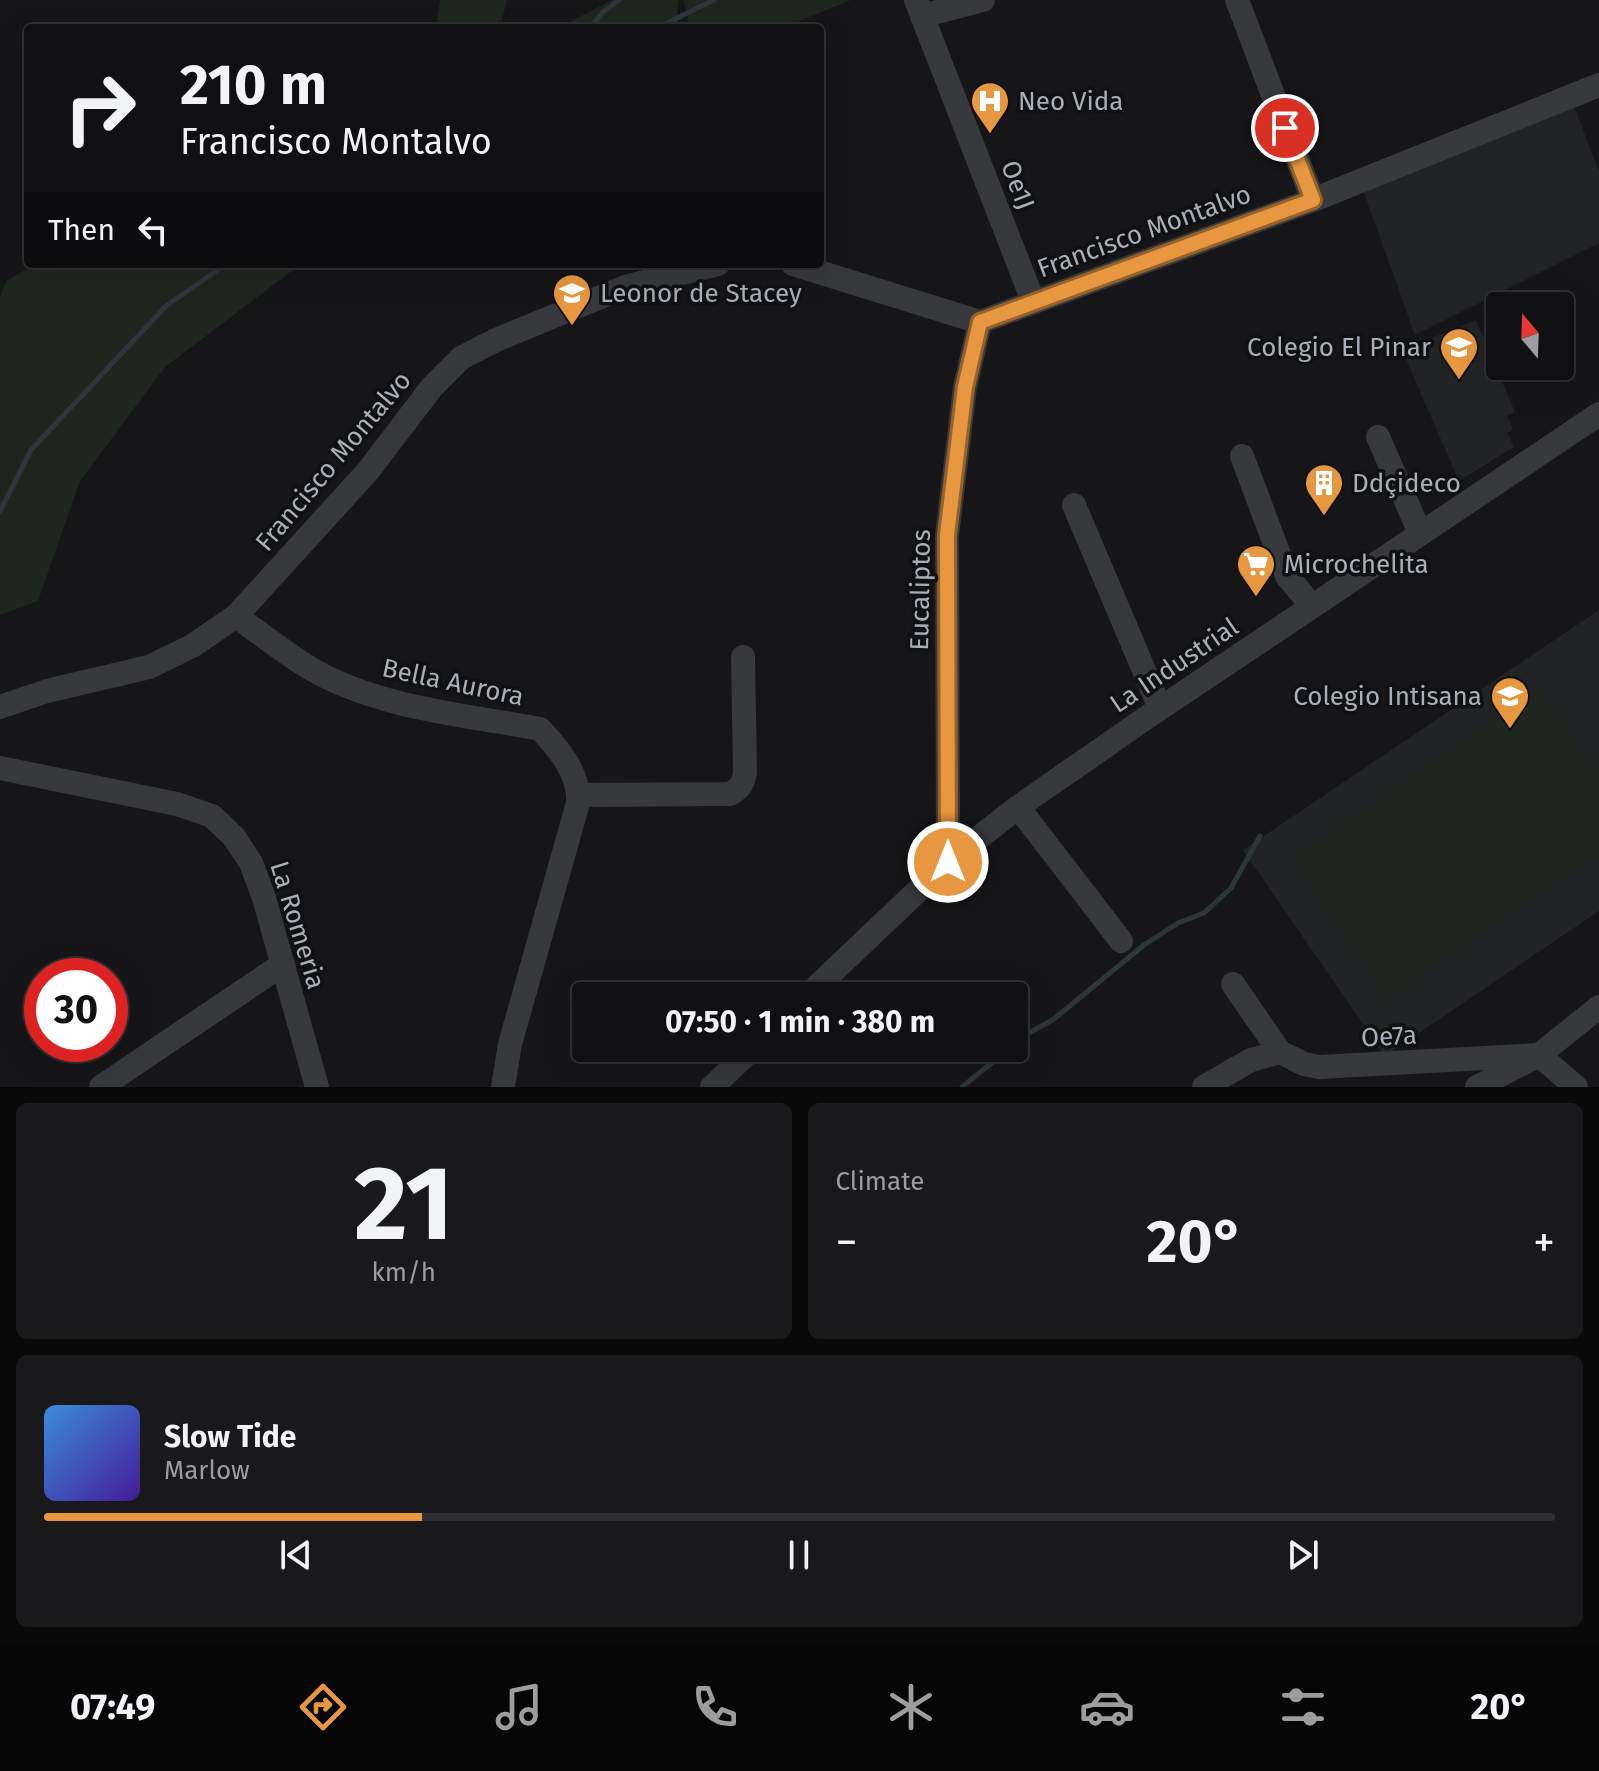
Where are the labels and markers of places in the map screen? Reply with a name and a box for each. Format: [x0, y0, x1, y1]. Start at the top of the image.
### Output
hospital icon: Neo Vida [969, 80, 1011, 135]
place label: Neo Vida [1018, 86, 1123, 117]
pin [1251, 94, 1319, 162]
school or university icon: Leonor de Stacey [551, 272, 593, 327]
place label: Leonor de Stacey [600, 278, 802, 309]
school or university icon: Colegio El Pinar [1438, 326, 1480, 381]
place label: Colegio El Pinar [1247, 332, 1431, 363]
building icon: Ddçideco [1303, 462, 1345, 517]
place label: Ddçideco [1352, 468, 1461, 499]
supermarket icon: Microchelita [1235, 543, 1277, 598]
place label: Microchelita [1284, 549, 1429, 580]
school or university icon: Colegio Intisana [1489, 675, 1531, 730]
place label: Colegio Intisana [1293, 681, 1482, 712]

